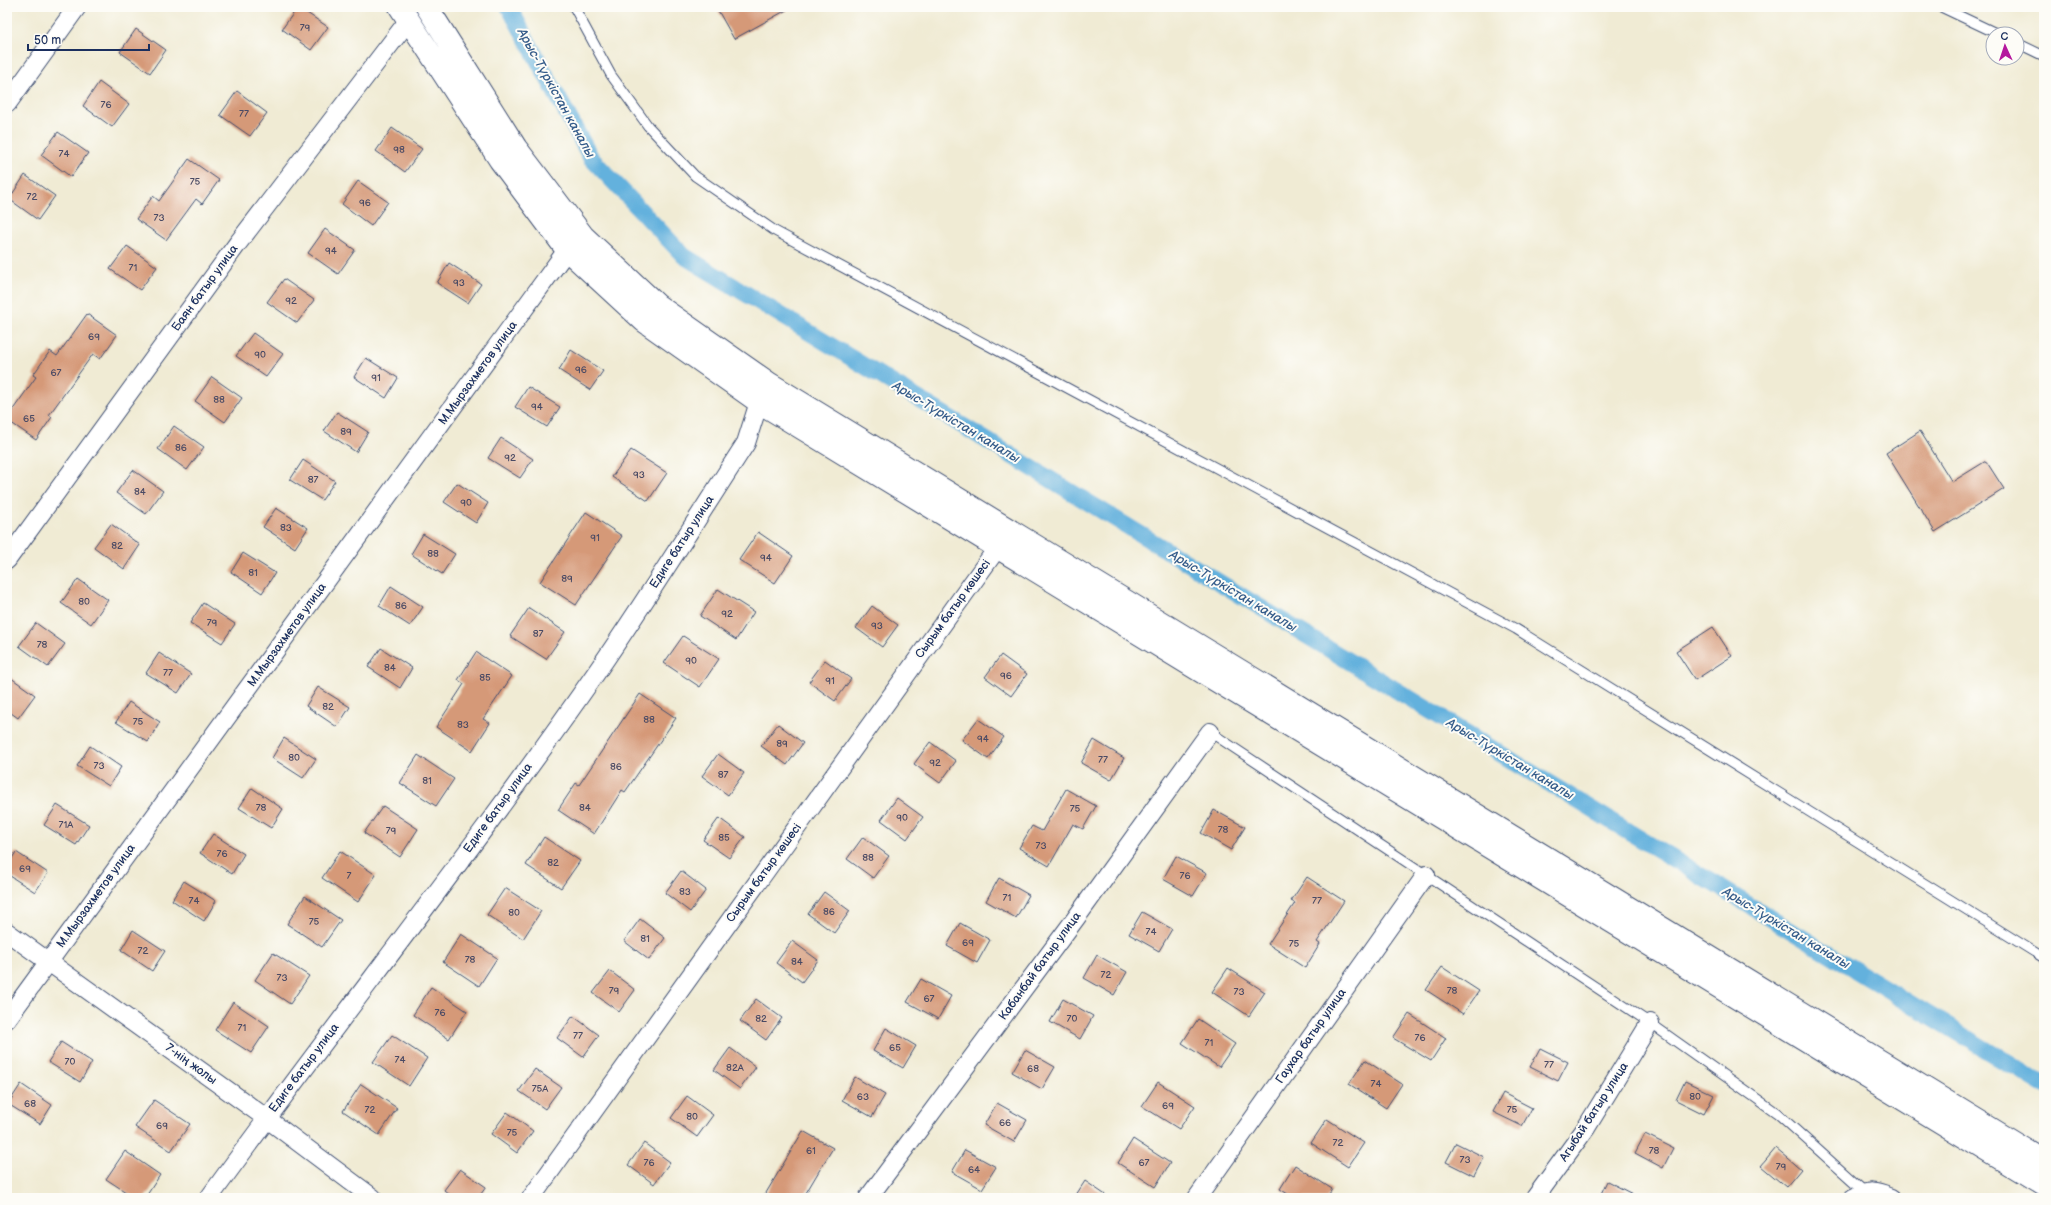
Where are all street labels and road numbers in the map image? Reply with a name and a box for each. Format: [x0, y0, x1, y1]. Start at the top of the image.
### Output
street label: Баян батыр улица [169, 242, 241, 334]
street label: М.Мырзахметов улица [435, 318, 521, 428]
street label: Едиге батыр улица [646, 493, 718, 591]
street label: Сырым батыр көшесі [912, 557, 994, 661]
street label: М.Мырзахметов улица [244, 580, 330, 690]
street label: Едиге батыр улица [460, 760, 536, 856]
street label: Сырым батыр көшесі [723, 821, 805, 925]
street label: М.Мырзахметов улица [53, 841, 139, 951]
street label: Кабанбай батыр улица [996, 909, 1084, 1023]
street label: Гаухар батыр улица [1273, 986, 1349, 1086]
street label: Едиге батыр улица [266, 1021, 342, 1115]
street label: 7-нің жолы [162, 1040, 220, 1088]
street label: Агыбай батыр улица [1556, 1060, 1632, 1165]

